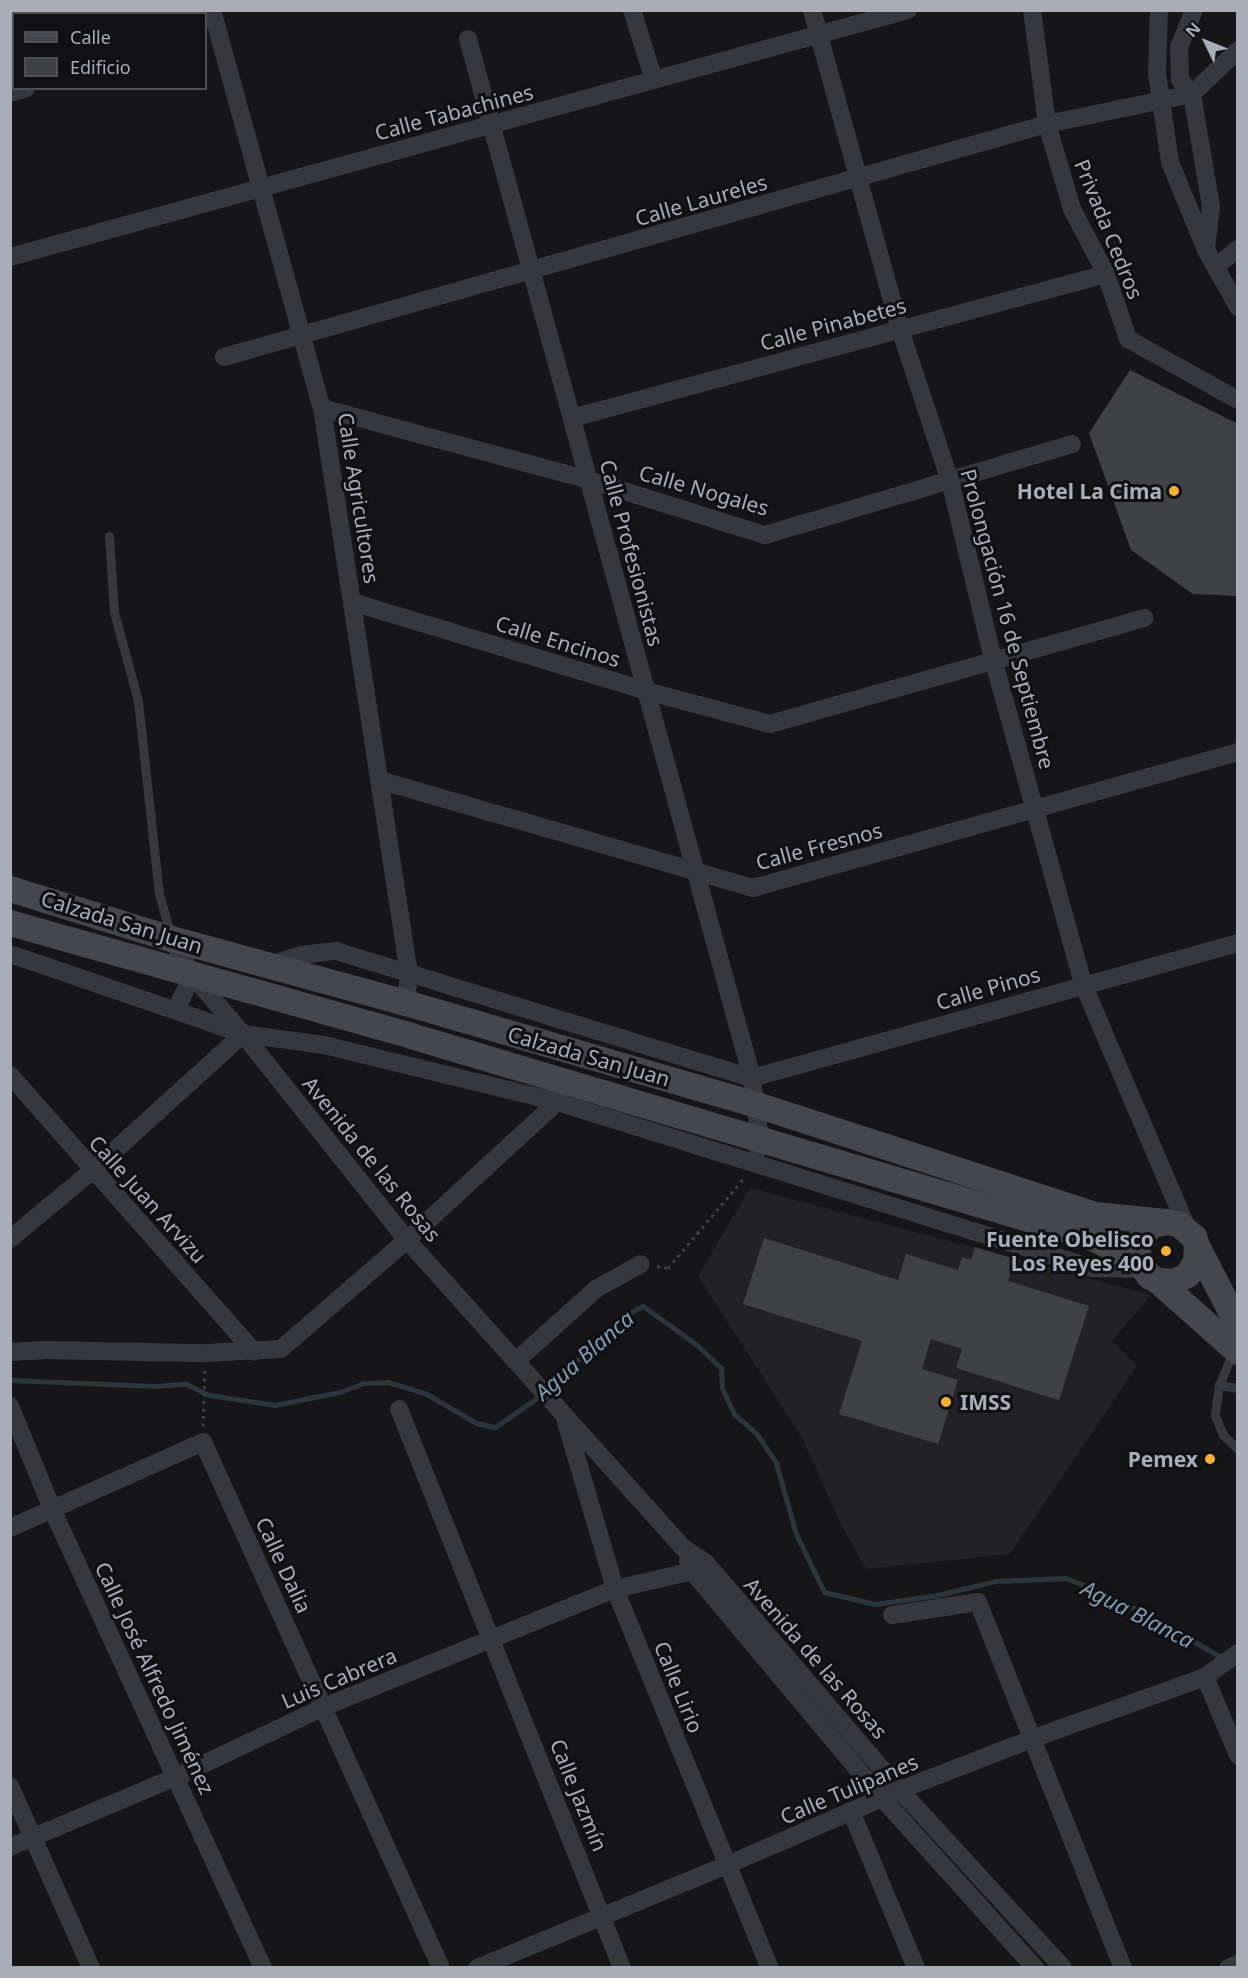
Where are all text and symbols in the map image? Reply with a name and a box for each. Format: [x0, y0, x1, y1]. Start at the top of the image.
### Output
legend [12, 12, 207, 90]
north arrow [1176, 12, 1236, 72]
text: N [1180, 17, 1205, 42]
text: Calle [70, 25, 111, 49]
text: Edificio [70, 55, 131, 79]
street label: Calle Tabachines [372, 79, 536, 145]
street label: Privada Cedros [1070, 155, 1148, 303]
street label: Calle Laureles [632, 169, 770, 231]
street label: Calle Pinabetes [757, 292, 909, 356]
street label: Calle Agricultores [333, 411, 385, 585]
street label: Calle Profesionistas [595, 457, 669, 649]
street label: Calle Nogales [636, 459, 772, 521]
street label: Prolongación 16 de Septiembre [956, 466, 1060, 772]
place label: Hotel La Cima [1017, 478, 1162, 504]
marker: Hotel La Cima [1167, 484, 1181, 498]
street label: Calle Encinos [493, 610, 623, 672]
street label: Calle Fresnos [753, 817, 885, 875]
street label: Calzada San Juan [38, 885, 206, 959]
street label: Calle Pinos [933, 961, 1043, 1015]
street label: Calzada San Juan [505, 1021, 673, 1091]
street label: Avenida de las Rosas [298, 1071, 446, 1247]
street label: Calle Juan Arvizu [84, 1130, 212, 1268]
place label: Fuente Obelisco Los Reyes 400 [986, 1226, 1154, 1276]
marker: Fuente Obelisco Los Reyes 400 [1159, 1244, 1173, 1258]
water label: Agua Blanca [529, 1305, 639, 1405]
place label: IMSS [960, 1389, 1011, 1415]
marker: IMSS [937, 1393, 955, 1411]
place label: Pemex [1128, 1446, 1198, 1472]
marker: Pemex [1203, 1452, 1217, 1466]
street label: Calle Dalia [251, 1513, 317, 1617]
street label: Calle José Alfredo Jiménez [90, 1558, 220, 1798]
street label: Avenida de las Rosas [739, 1572, 893, 1744]
water label: Agua Blanca [1077, 1574, 1199, 1654]
street label: Calle Lirio [649, 1638, 709, 1736]
street label: Luis Cabrera [277, 1642, 401, 1714]
street label: Calle Jazmín [545, 1735, 613, 1855]
street label: Calle Tulipanes [776, 1749, 922, 1829]

